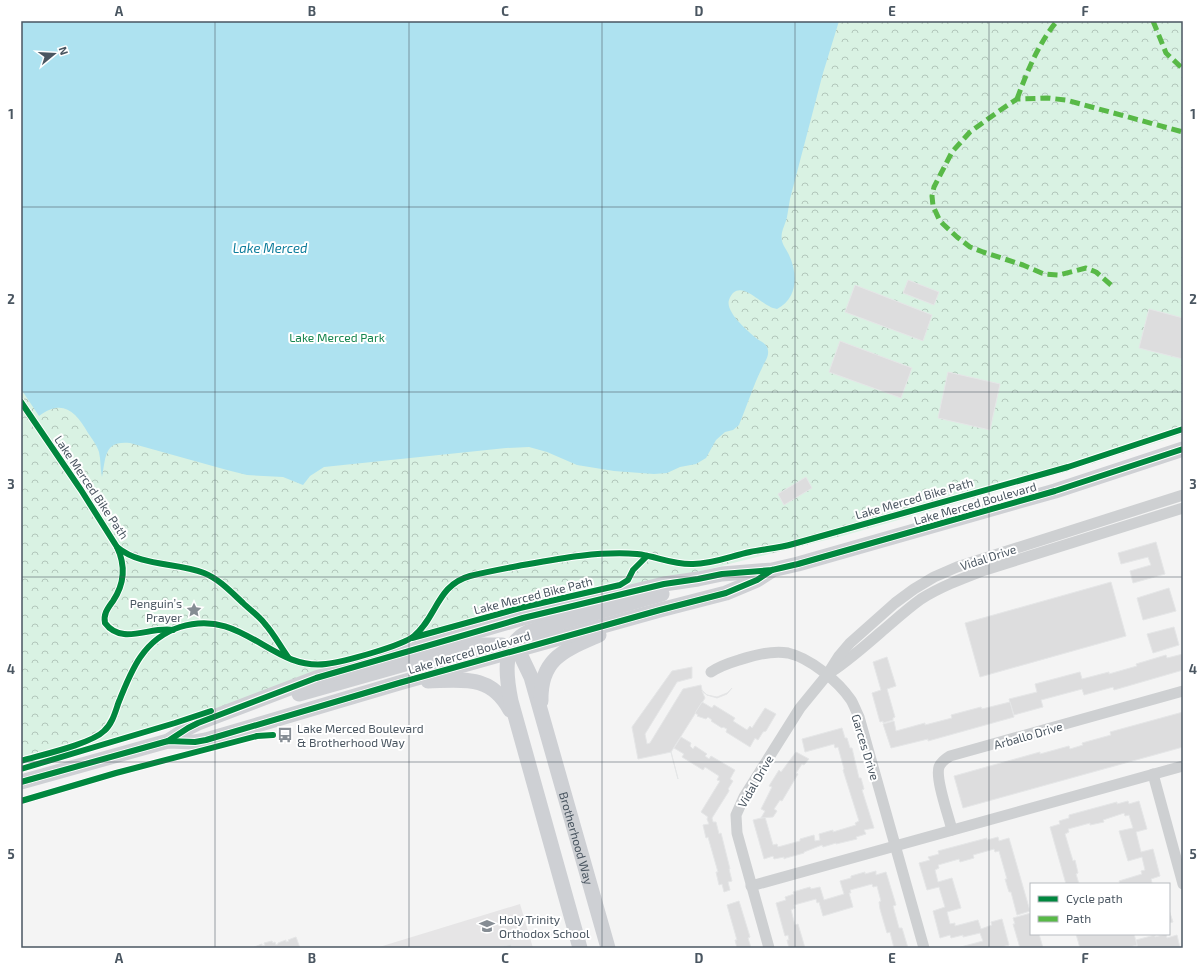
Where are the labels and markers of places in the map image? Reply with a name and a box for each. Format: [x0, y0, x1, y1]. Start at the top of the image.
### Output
place label: Penguin’s Prayer [130, 596, 182, 624]
place icon: Penguin’s Prayer [185, 601, 203, 619]
place label: Lake Merced Boulevard & Brotherhood Way [297, 721, 424, 749]
bus stop icon: Lake Merced Boulevard & Brotherhood Way [276, 726, 294, 744]
place label: Holy Trinity Orthodox School [499, 912, 590, 940]
school or university icon: Holy Trinity Orthodox School [478, 917, 496, 935]

